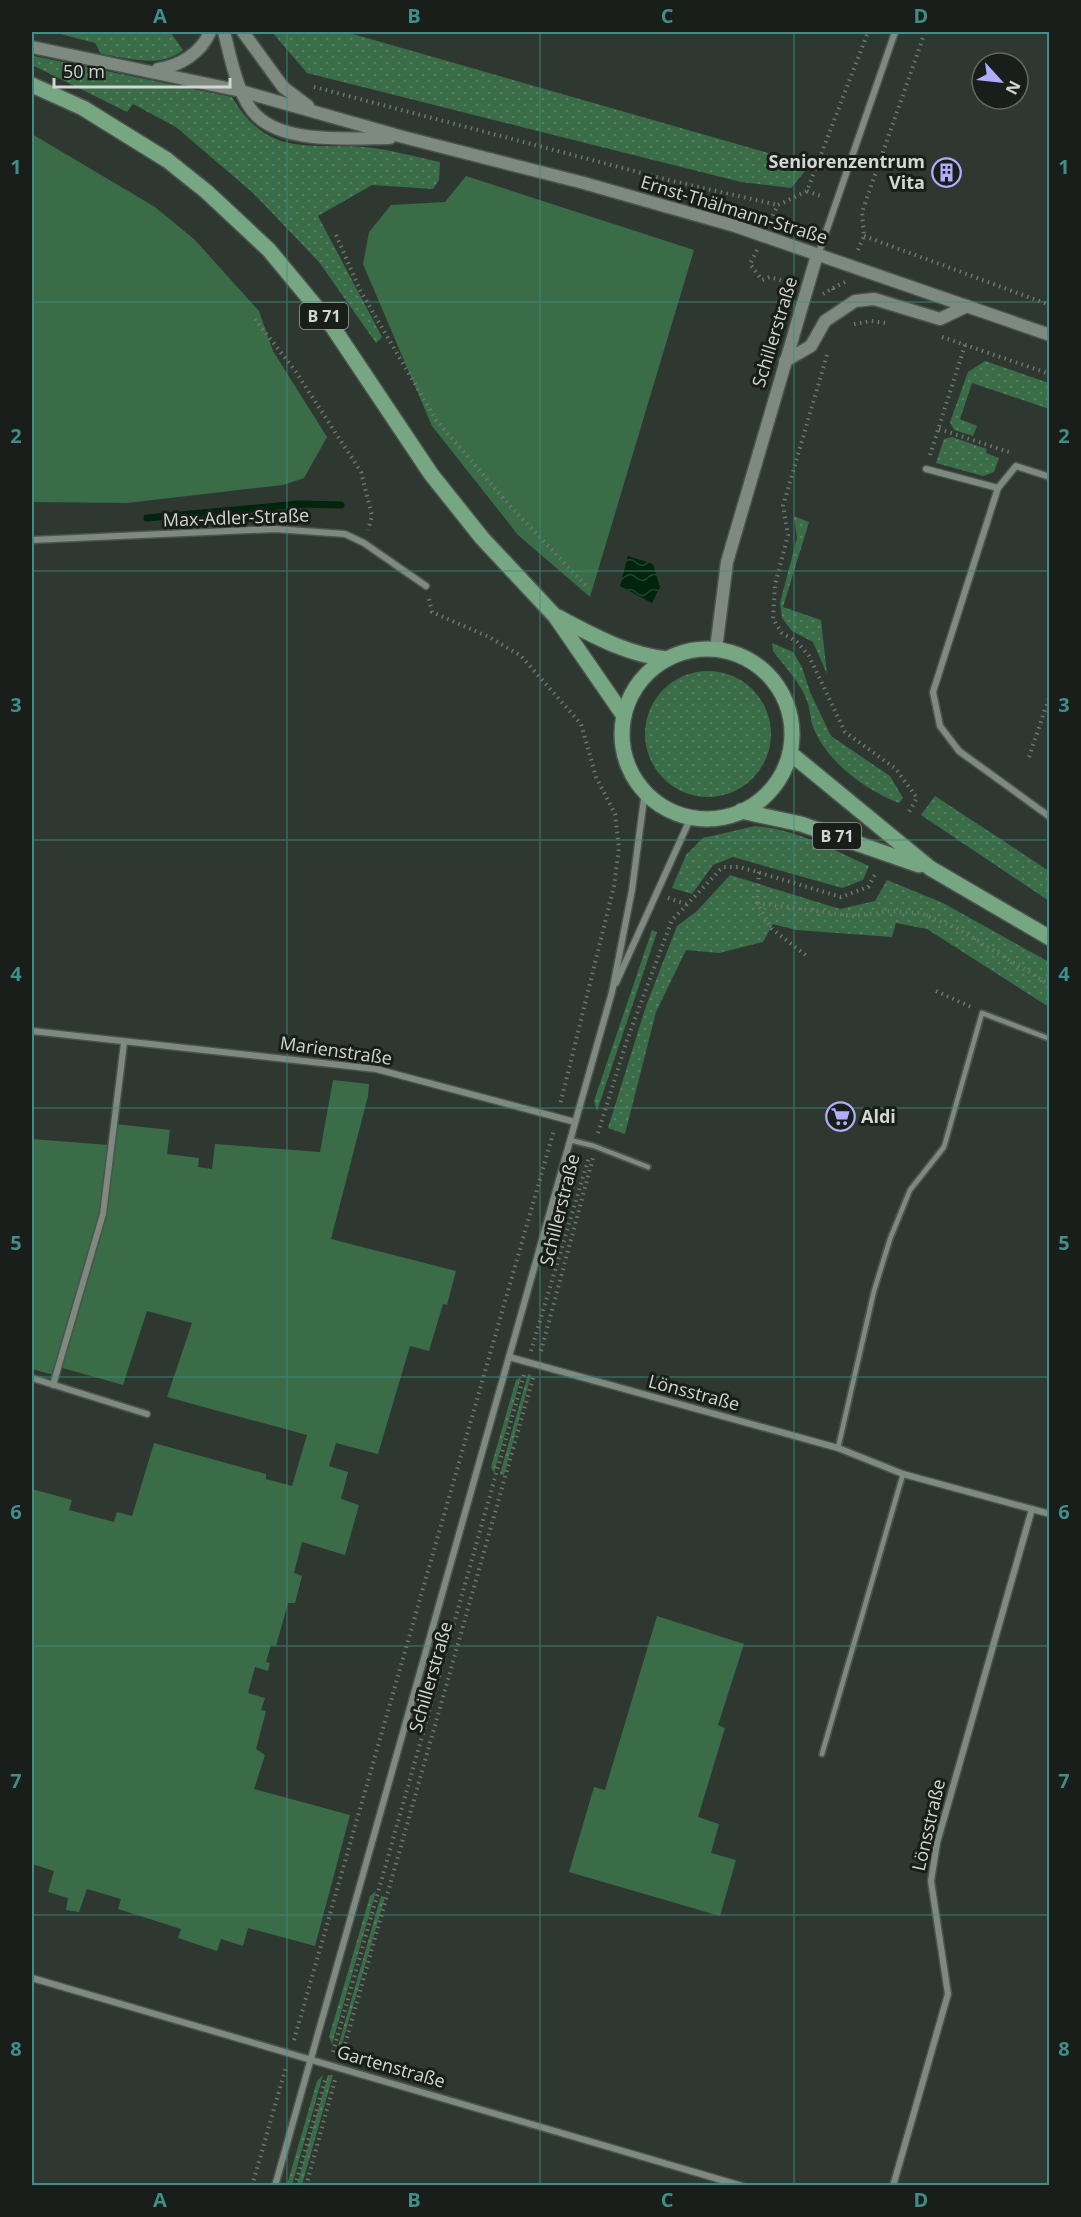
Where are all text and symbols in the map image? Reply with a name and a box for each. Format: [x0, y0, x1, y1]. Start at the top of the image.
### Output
text: A [153, 2, 167, 29]
text: B [407, 2, 421, 29]
text: C [661, 2, 674, 29]
text: D [914, 2, 928, 29]
scale bar [54, 51, 230, 89]
north arrow [970, 51, 1030, 111]
text: 50 m [63, 59, 105, 83]
text: N [1001, 77, 1026, 99]
place label: Seniorenzentrum Vita [769, 149, 925, 194]
text: 1 [10, 153, 22, 180]
text: 1 [1058, 153, 1070, 180]
building icon: Seniorenzentrum Vita [930, 156, 962, 188]
street label: Ernst-Thälmann-Straße [638, 169, 831, 249]
street label: Schillerstraße [746, 274, 802, 390]
road number: B 71 [300, 303, 348, 329]
text: 2 [10, 422, 22, 449]
text: 2 [1058, 422, 1070, 449]
street label: Max-Adler-Straße [162, 502, 310, 532]
text: 3 [10, 691, 22, 718]
text: 3 [1058, 691, 1070, 718]
road number: B 71 [813, 823, 861, 849]
text: 4 [10, 960, 22, 987]
text: 4 [1058, 960, 1070, 987]
street label: Marienstraße [279, 1030, 394, 1070]
supermarket icon: Aldi [824, 1101, 856, 1133]
place label: Aldi [861, 1104, 896, 1128]
street label: Schillerstraße [534, 1151, 584, 1268]
text: 5 [10, 1229, 22, 1256]
text: 5 [1058, 1229, 1070, 1256]
street label: Lönsstraße [646, 1368, 743, 1416]
text: 6 [10, 1498, 22, 1525]
text: 6 [1058, 1498, 1070, 1525]
street label: Schillerstraße [403, 1618, 457, 1735]
text: 7 [10, 1767, 22, 1794]
text: 7 [1058, 1767, 1070, 1794]
street label: Lönsstraße [906, 1777, 950, 1873]
text: 8 [10, 2035, 22, 2062]
text: 8 [1058, 2035, 1070, 2062]
street label: Gartenstraße [334, 2039, 448, 2093]
text: A [153, 2186, 167, 2213]
text: B [407, 2186, 421, 2213]
text: C [661, 2186, 674, 2213]
text: D [914, 2186, 928, 2213]

